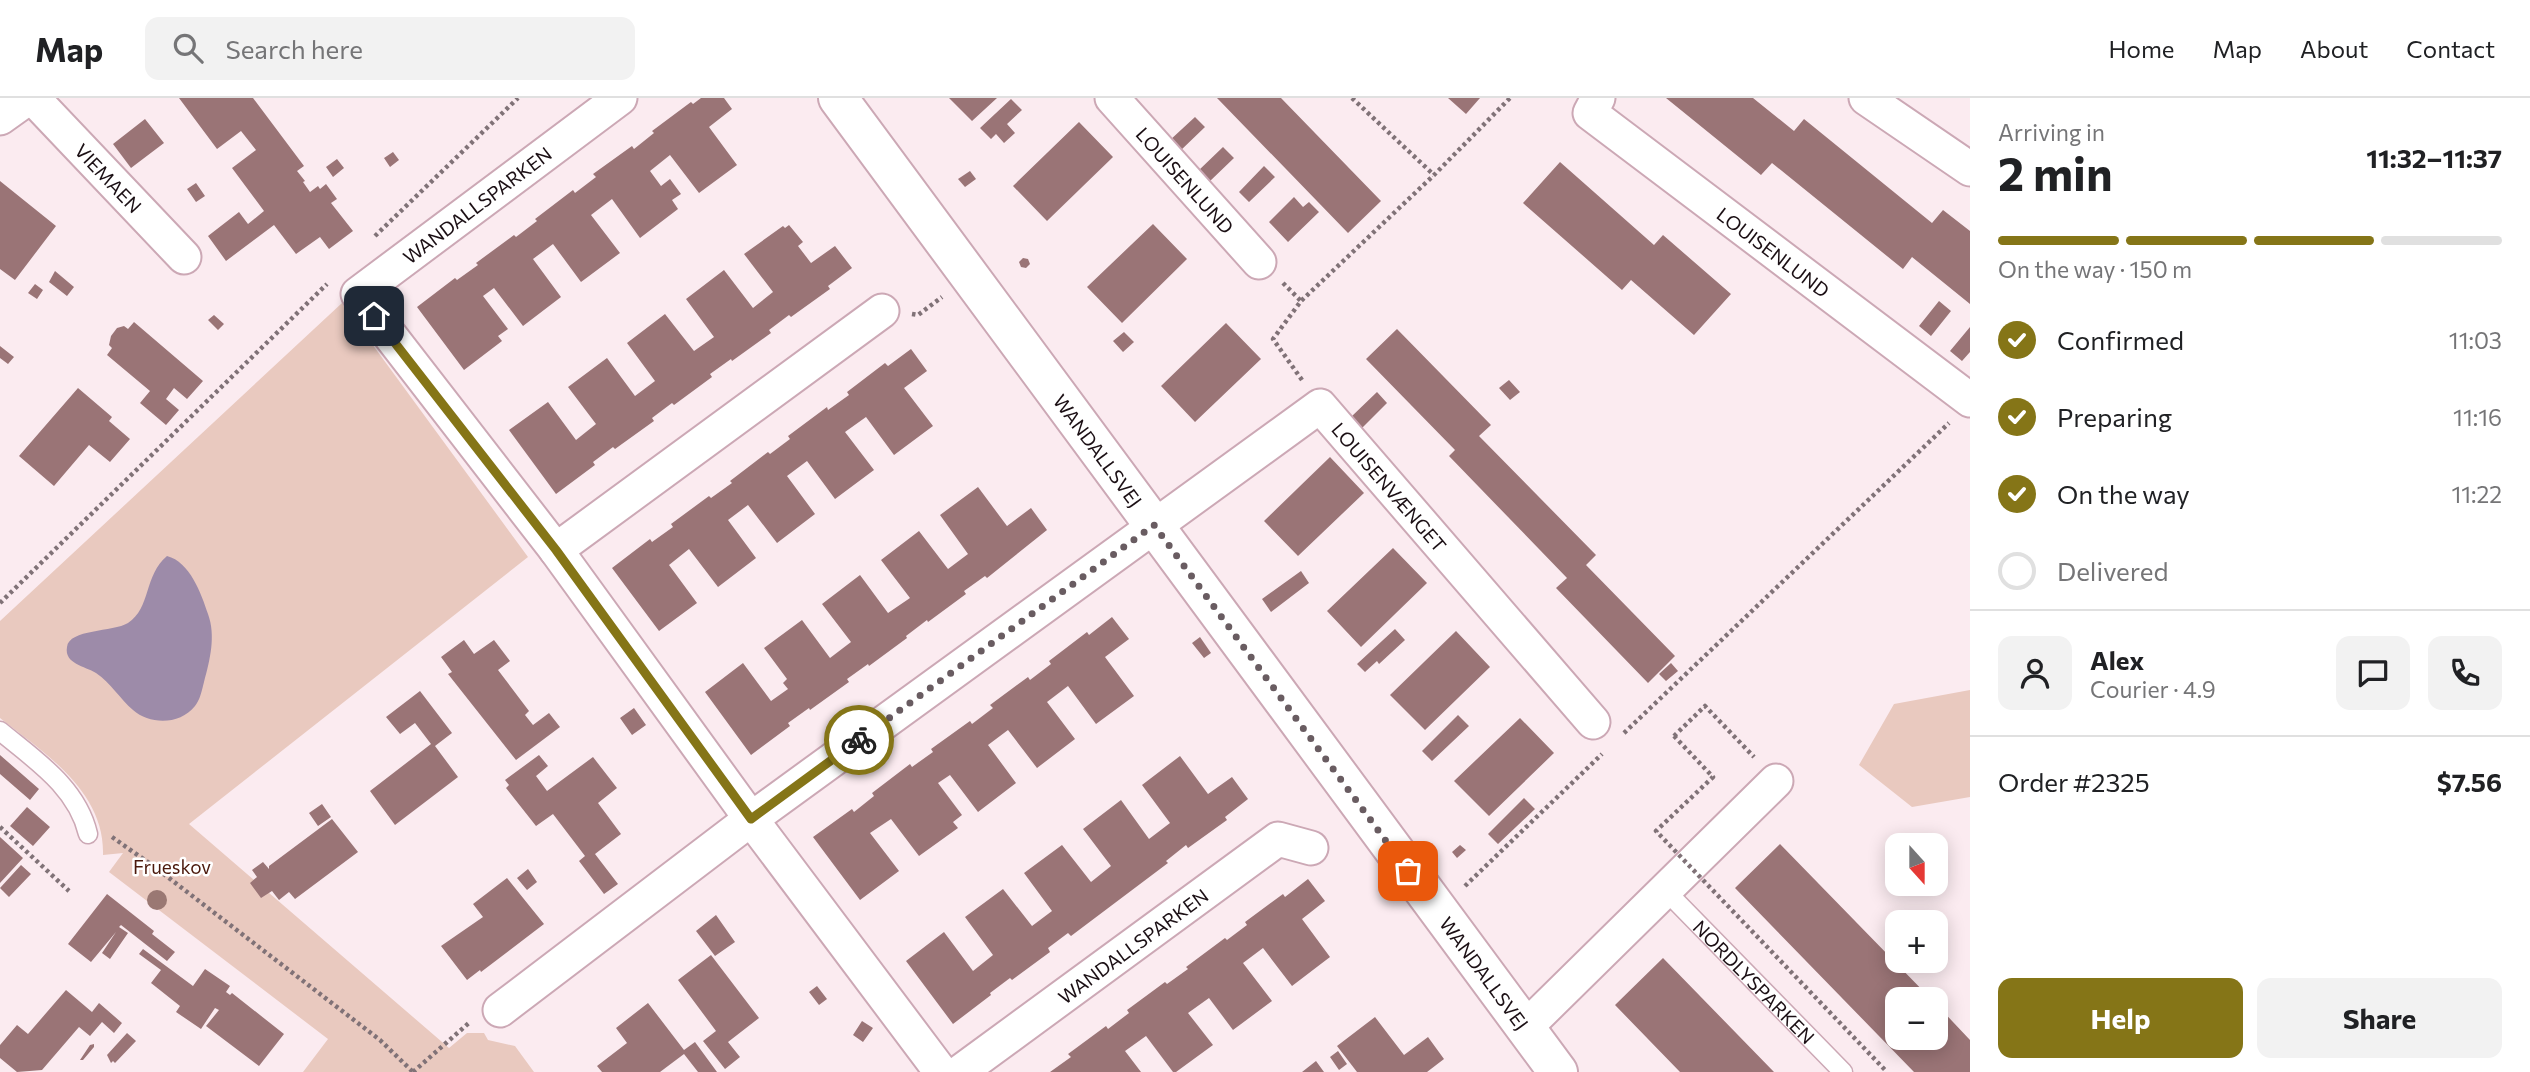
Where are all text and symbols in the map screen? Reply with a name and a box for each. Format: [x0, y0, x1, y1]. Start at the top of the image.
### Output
search box [145, 17, 635, 80]
text: Map [35, 28, 103, 69]
icon: search [169, 29, 207, 67]
text: Search here [225, 33, 363, 64]
text: Home [2109, 34, 2175, 63]
text: Map [2213, 34, 2262, 63]
text: About [2300, 34, 2368, 63]
text: Contact [2406, 34, 2495, 63]
text: Arriving in [1998, 118, 2105, 146]
street label: LOUISENLUND [1132, 122, 1239, 238]
street label: VIEMAEN [71, 138, 147, 217]
street label: WANDALLSPARKEN [398, 142, 556, 268]
text: 11:32–11:37 [2366, 142, 2502, 173]
text: 2 min [1998, 144, 2113, 200]
street label: LOUISENLUND [1713, 202, 1834, 301]
text: On the way · 150 m [1998, 255, 2192, 283]
pin [344, 286, 404, 346]
icon: home [355, 297, 393, 335]
icon: check [1998, 321, 2036, 359]
text: Confirmed [2057, 324, 2184, 355]
text: 11:03 [2449, 326, 2502, 354]
street label: WANDALLSVEJ [1049, 389, 1148, 511]
icon: check [1998, 398, 2036, 436]
text: Preparing [2057, 401, 2172, 432]
text: 11:16 [2453, 403, 2502, 431]
street label: LOUISENVÆNGET [1328, 417, 1452, 556]
icon: check [1998, 475, 2036, 513]
text: On the way [2057, 478, 2190, 509]
text: 11:22 [2451, 480, 2502, 508]
text: Delivered [2057, 555, 2168, 586]
button: person [1998, 636, 2072, 710]
button: chat [2336, 636, 2410, 710]
button: phone [2428, 636, 2502, 710]
text: Alex [2090, 644, 2144, 675]
text: Courier · 4.9 [2090, 675, 2216, 703]
courier [824, 705, 894, 775]
icon: bike [840, 721, 878, 759]
text: Order #2325 [1998, 766, 2150, 797]
text: $7.56 [2437, 766, 2502, 797]
north arrow [1885, 833, 1948, 896]
map controls [1885, 833, 1948, 1050]
pin [1378, 841, 1438, 901]
icon: bag [1389, 852, 1427, 890]
park label: Frueskov [133, 855, 211, 878]
street label: WANDALLSPARKEN [1053, 883, 1212, 1008]
button: + [1885, 910, 1948, 973]
street label: WANDALLSVEJ [1436, 912, 1534, 1034]
street label: NORDLYSPARKEN [1689, 915, 1820, 1048]
button: Help [1998, 978, 2243, 1058]
button: Share [2257, 978, 2502, 1058]
button: − [1885, 987, 1948, 1050]

